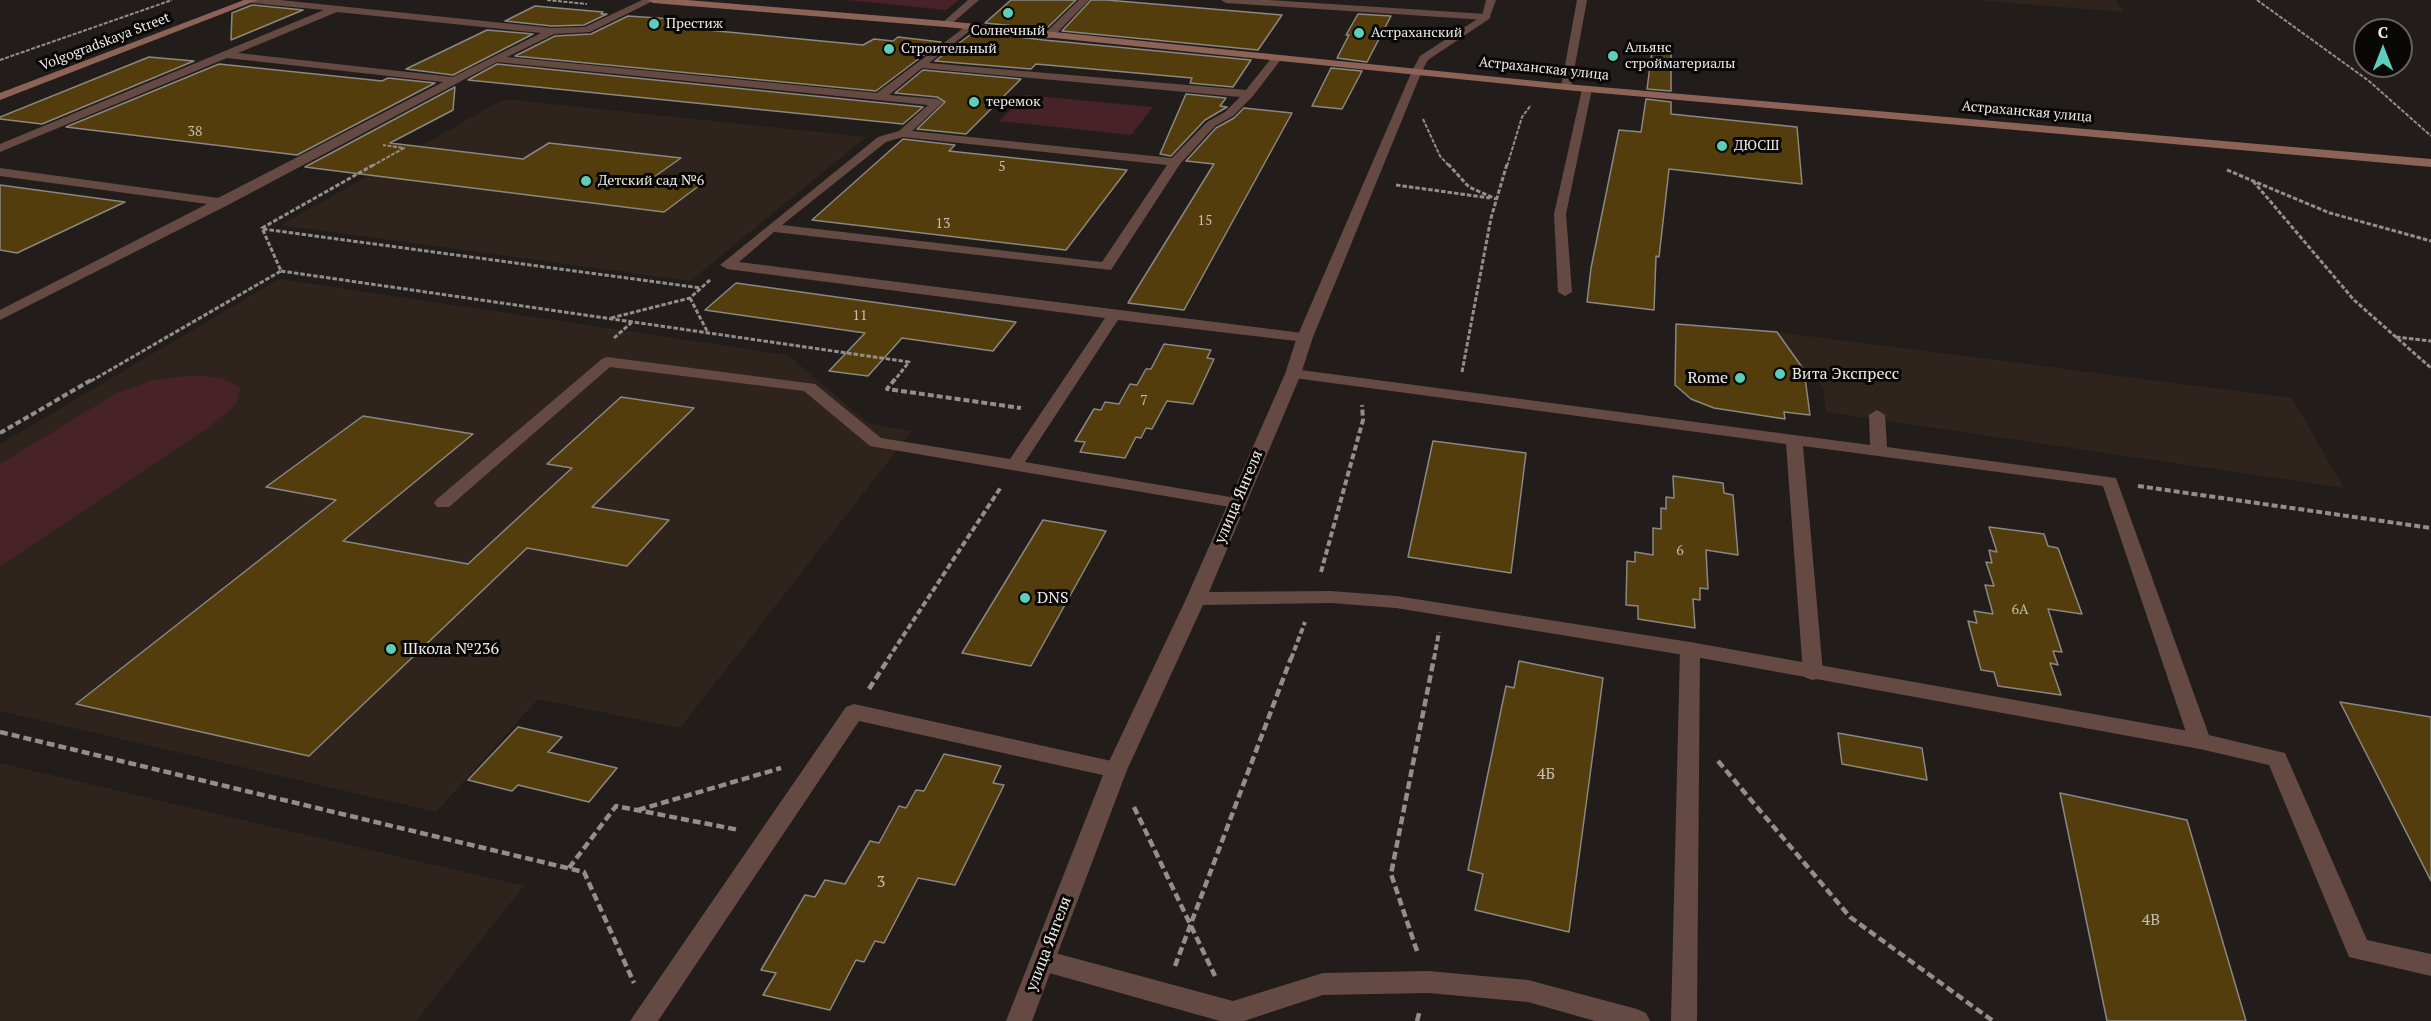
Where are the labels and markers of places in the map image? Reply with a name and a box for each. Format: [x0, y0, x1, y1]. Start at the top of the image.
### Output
marker: Солнечный [1001, 6, 1015, 20]
place label: Престиж [666, 16, 723, 32]
marker: Престиж [647, 17, 661, 31]
place label: Солнечный [971, 23, 1045, 39]
place label: Астраханский [1371, 25, 1462, 41]
marker: Астраханский [1352, 26, 1366, 40]
place label: Альянс стройматериалы [1625, 40, 1735, 72]
place label: Строительный [901, 41, 997, 57]
marker: Строительный [882, 42, 896, 56]
marker: Альянс стройматериалы [1606, 49, 1620, 63]
place label: теремок [986, 94, 1041, 110]
marker: теремок [967, 95, 981, 109]
place label: ДЮСШ [1734, 138, 1779, 154]
marker: ДЮСШ [1715, 139, 1729, 153]
place label: Детский сад №6 [598, 173, 704, 189]
marker: Детский сад №6 [579, 174, 593, 188]
place label: Вита Экспресс [1792, 364, 1899, 384]
marker: Вита Экспресс [1773, 367, 1787, 381]
place label: Rome [1687, 368, 1728, 388]
marker: Rome [1733, 371, 1747, 385]
place label: DNS [1037, 588, 1069, 608]
marker: DNS [1018, 591, 1032, 605]
place label: Школа №236 [403, 639, 499, 659]
marker: Школа №236 [384, 642, 398, 656]

